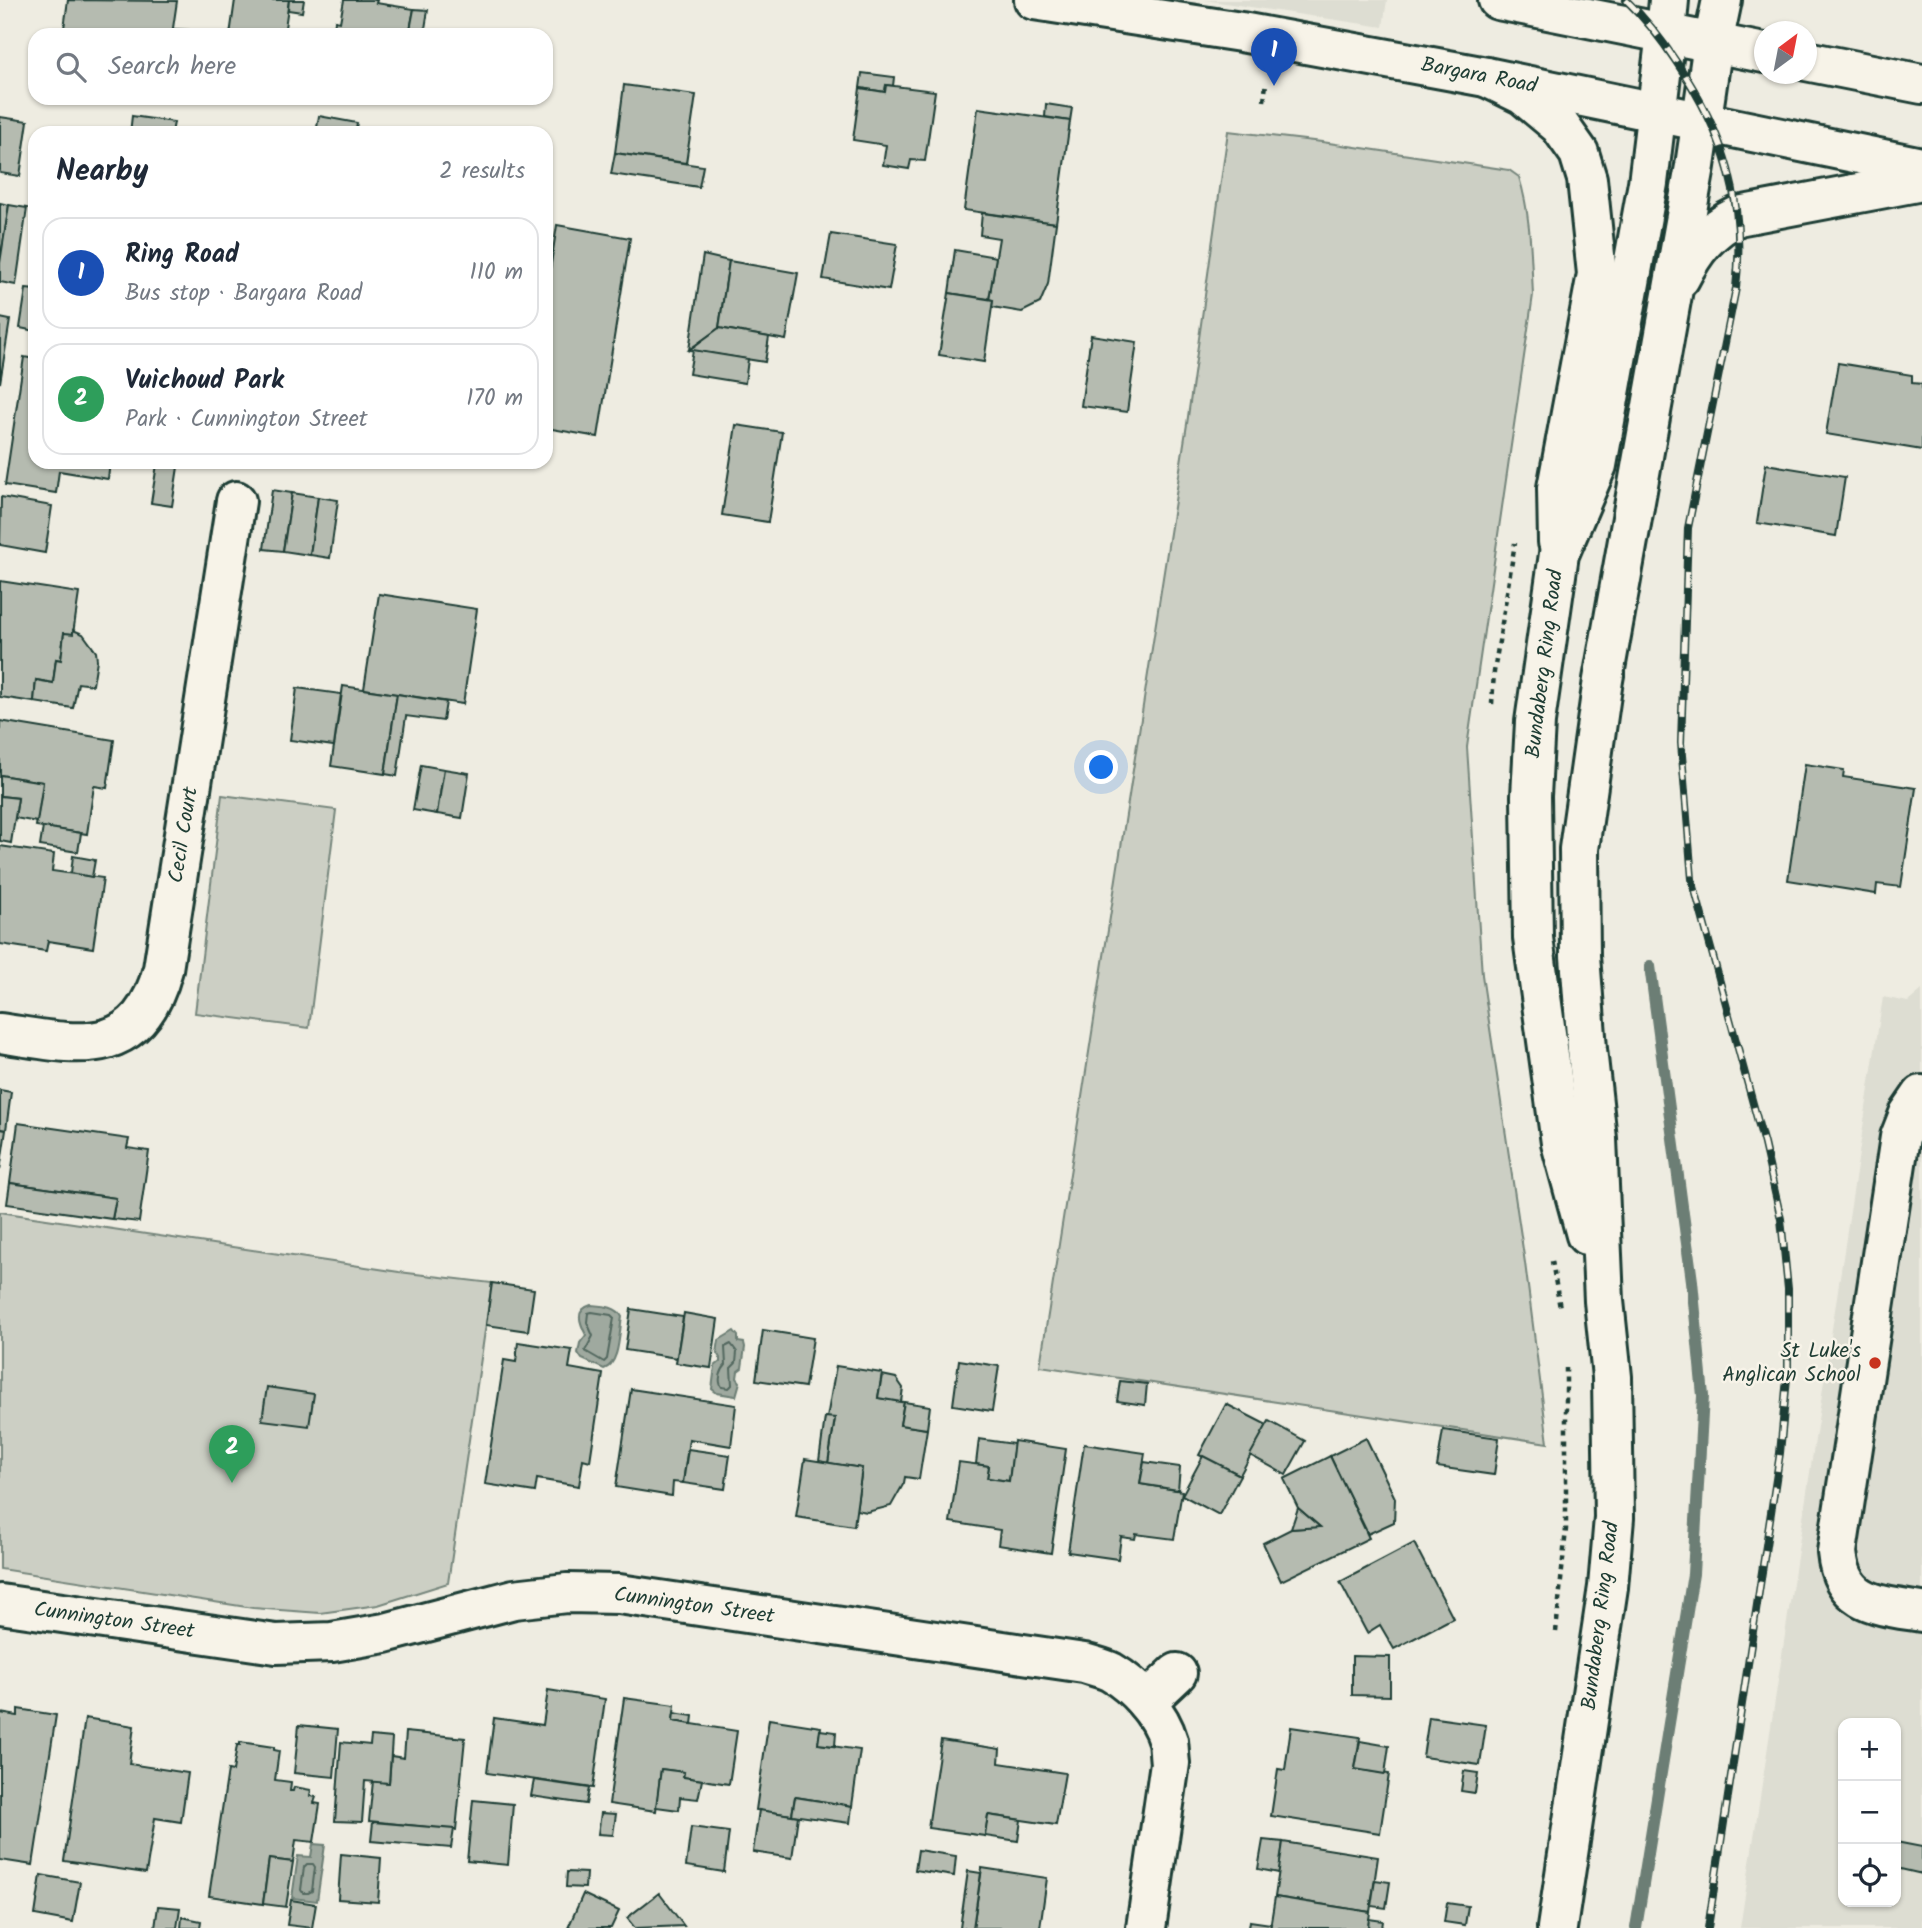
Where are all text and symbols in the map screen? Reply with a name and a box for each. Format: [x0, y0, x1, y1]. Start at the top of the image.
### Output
north arrow [1754, 21, 1817, 84]
search box [28, 28, 553, 105]
pin: 1 [1251, 28, 1297, 86]
text: Search here [108, 46, 236, 88]
icon: search [52, 48, 90, 86]
street label: Bargara Road [1418, 49, 1540, 103]
text: Nearby [56, 148, 148, 196]
text: 2 results [439, 154, 525, 190]
text: Ring Road [125, 234, 239, 276]
text: 1 [78, 255, 84, 291]
text: 110 m [470, 255, 523, 291]
text: Bus stop · Bargara Road [125, 276, 362, 312]
text: Vuichoud Park [125, 360, 284, 402]
text: 2 [74, 381, 88, 417]
text: 170 m [466, 381, 523, 417]
text: Park · Cunnington Street [125, 402, 368, 438]
street label: Bundaberg Ring Road [1517, 567, 1573, 760]
your location [1084, 750, 1118, 784]
street label: Cecil Court [160, 784, 208, 886]
place label: St Luke's Anglican School [1722, 1335, 1861, 1392]
marker: St Luke's Anglican School [1867, 1355, 1883, 1371]
pin: 2 [209, 1425, 255, 1483]
street label: Bundaberg Ring Road [1573, 1519, 1629, 1712]
street label: Cunnington Street [612, 1578, 777, 1634]
street label: Cunnington Street [32, 1593, 197, 1649]
map controls [1838, 1718, 1901, 1907]
button: + [1838, 1718, 1901, 1781]
button: − [1838, 1781, 1901, 1844]
button: locate [1838, 1844, 1901, 1907]

